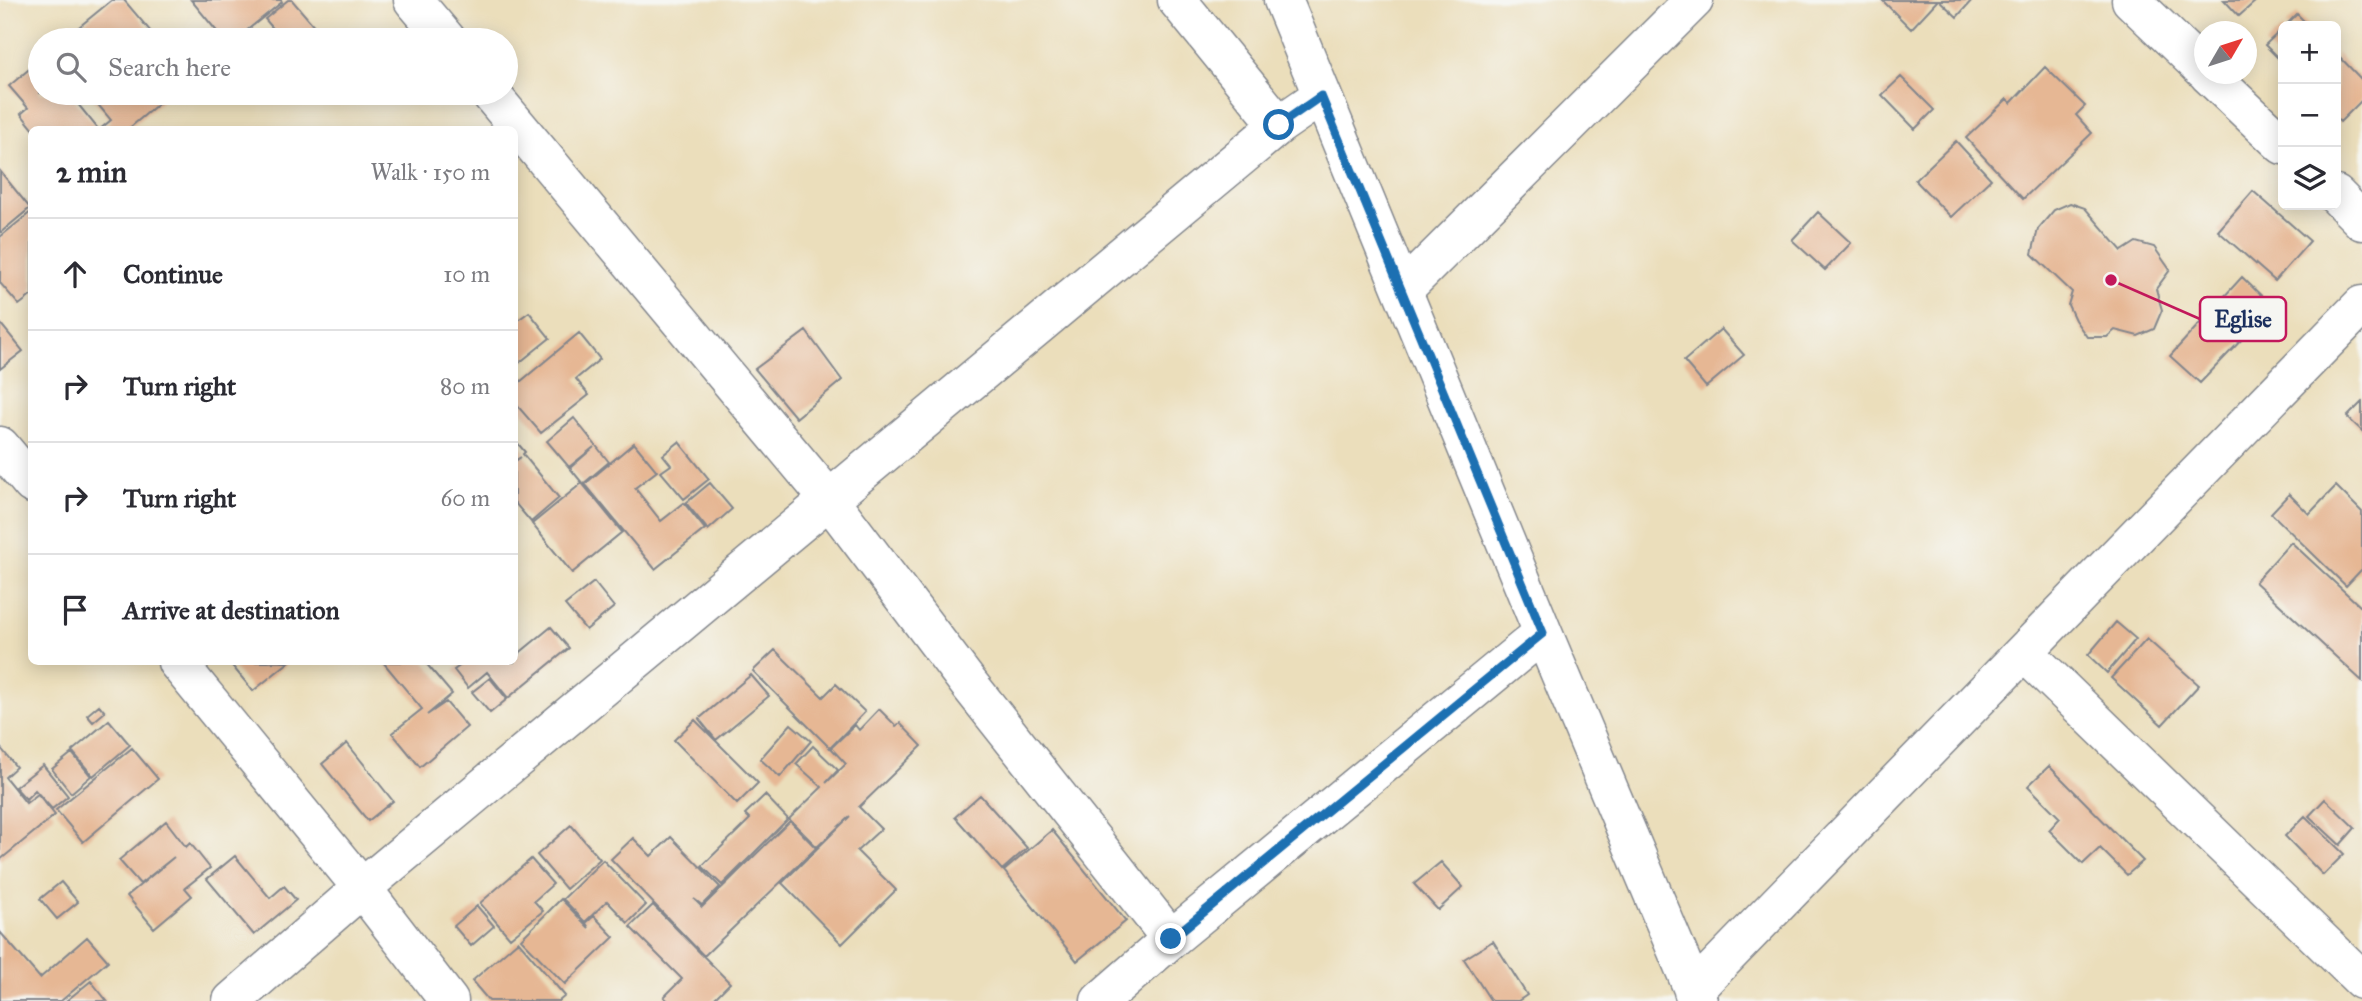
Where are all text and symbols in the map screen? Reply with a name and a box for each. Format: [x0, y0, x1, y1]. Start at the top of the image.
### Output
north arrow [2194, 21, 2257, 84]
map controls [2278, 21, 2341, 210]
button: + [2278, 21, 2341, 84]
search box [28, 28, 518, 105]
icon: search [52, 48, 90, 86]
text: Search here [108, 51, 231, 83]
button: − [2278, 84, 2341, 147]
route start [1263, 109, 1294, 140]
button: layers [2278, 147, 2341, 210]
text: 2 min [56, 154, 127, 190]
text: Walk · 150 m [370, 158, 490, 186]
icon: ahead [56, 255, 94, 293]
text: Continue [123, 258, 223, 290]
text: 10 m [443, 260, 490, 288]
callout: Eglise [2200, 297, 2286, 341]
text: Eglise [2214, 305, 2272, 334]
icon: right [56, 367, 94, 405]
text: Turn right [123, 370, 236, 402]
text: 80 m [440, 372, 490, 400]
icon: right [56, 479, 94, 517]
text: Turn right [123, 482, 236, 514]
text: 60 m [441, 484, 490, 512]
icon: arrive [56, 591, 94, 629]
text: Arrive at destination [123, 594, 340, 626]
route end [1155, 923, 1186, 954]

